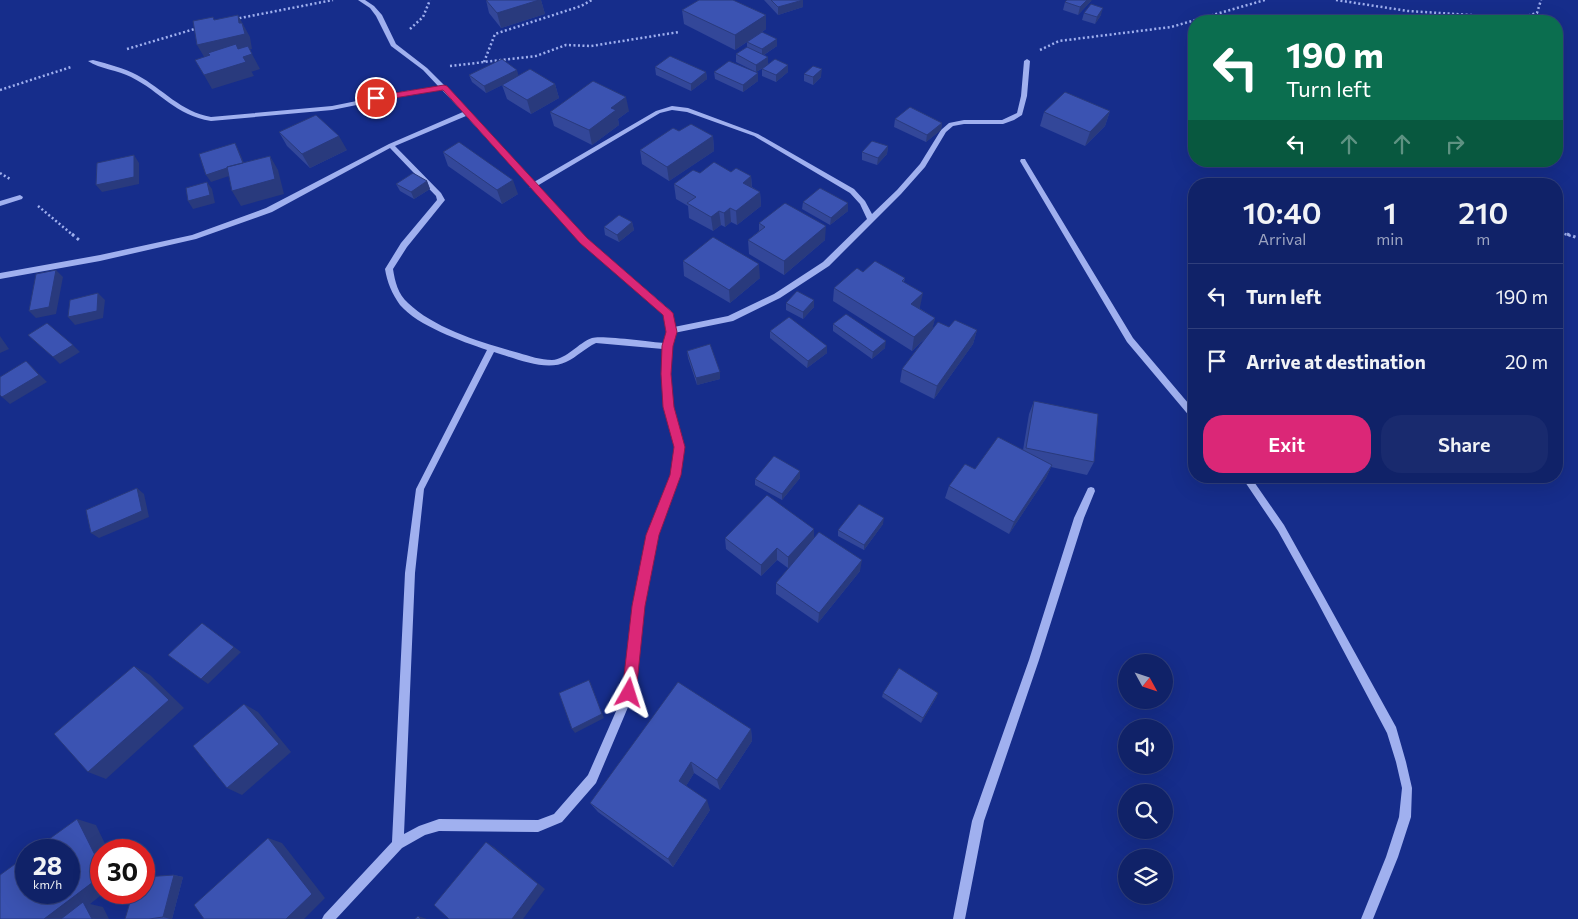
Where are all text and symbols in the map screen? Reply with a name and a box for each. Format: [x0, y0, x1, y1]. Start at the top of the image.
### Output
text: 190 m [1286, 32, 1384, 75]
icon: left [1203, 35, 1268, 100]
text: Turn left [1286, 75, 1371, 102]
pin [355, 77, 397, 119]
icon: arrive [362, 84, 390, 112]
icon: left [1282, 130, 1310, 158]
icon: ahead [1335, 130, 1363, 158]
icon: ahead [1388, 130, 1416, 158]
icon: right [1441, 130, 1469, 158]
text: 10:40 [1243, 193, 1322, 230]
text: 1 [1383, 193, 1397, 230]
text: 210 [1458, 193, 1508, 230]
text: Arrival [1258, 229, 1306, 248]
text: min [1376, 229, 1404, 248]
text: m [1476, 229, 1490, 248]
icon: left [1203, 282, 1231, 310]
text: Turn left [1246, 285, 1321, 308]
text: 190 m [1496, 285, 1548, 308]
icon: arrive [1203, 347, 1231, 375]
text: Arrive at destination [1246, 350, 1426, 373]
text: 20 m [1505, 350, 1548, 373]
button: Exit [1203, 415, 1371, 473]
button: Share [1381, 415, 1548, 473]
north arrow [1118, 654, 1172, 709]
map controls [1118, 654, 1173, 904]
position arrow [602, 666, 654, 718]
button: sound [1118, 719, 1173, 774]
button: search [1118, 784, 1173, 839]
speed limit sign: 30 [90, 839, 155, 904]
button: layers [1118, 849, 1173, 904]
text: 28 [33, 850, 62, 880]
text: km/h [33, 877, 62, 891]

